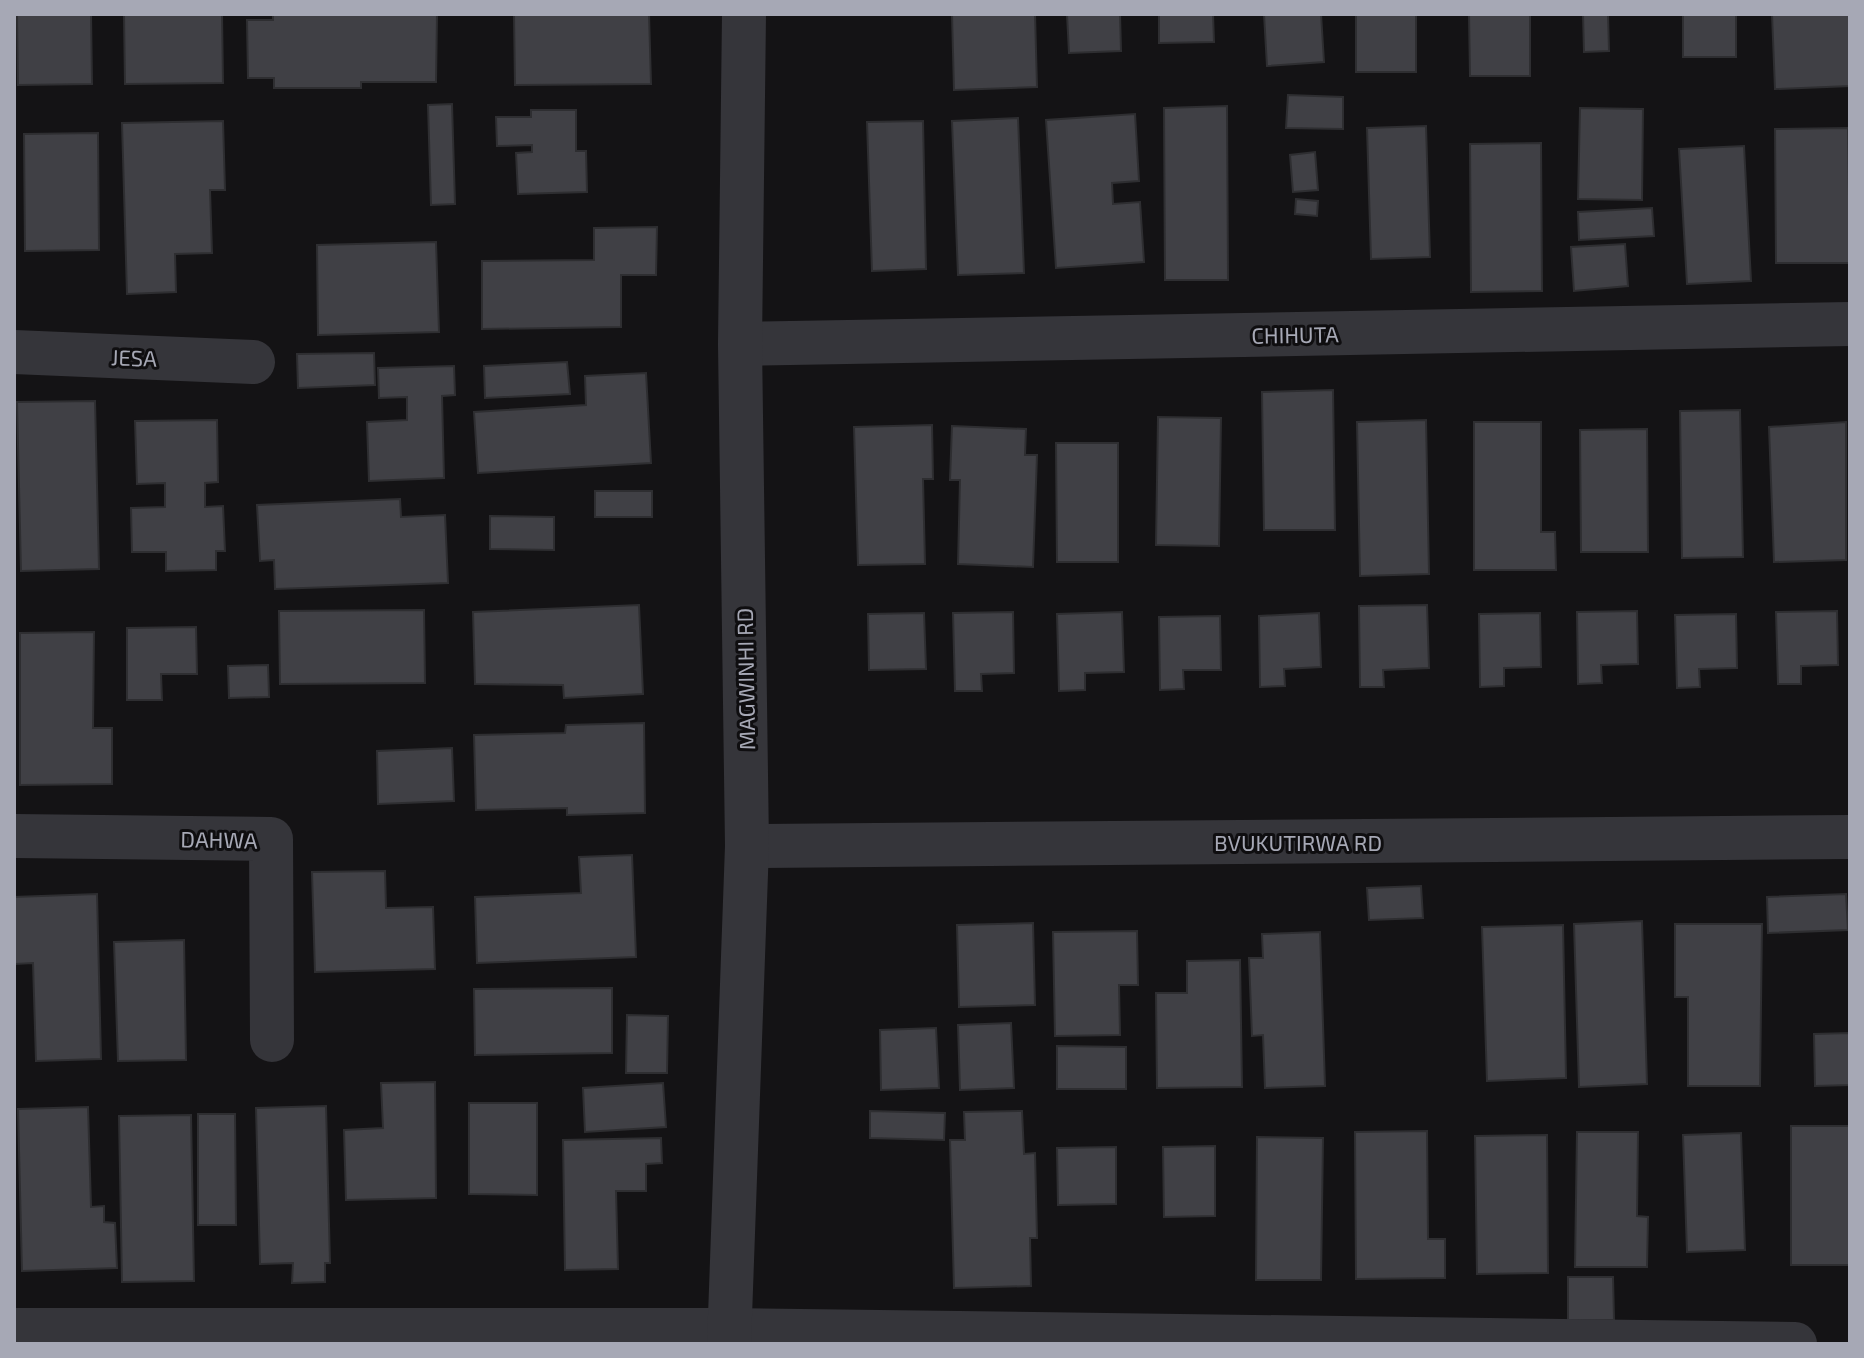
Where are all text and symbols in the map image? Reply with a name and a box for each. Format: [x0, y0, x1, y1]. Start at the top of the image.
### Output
street label: CHIHUTA [1251, 320, 1339, 348]
street label: JESA [111, 343, 158, 371]
street label: MAGWINHI RD [731, 608, 759, 750]
street label: DAHWA [180, 825, 258, 853]
street label: BVUKUTIRWA RD [1214, 829, 1382, 855]

